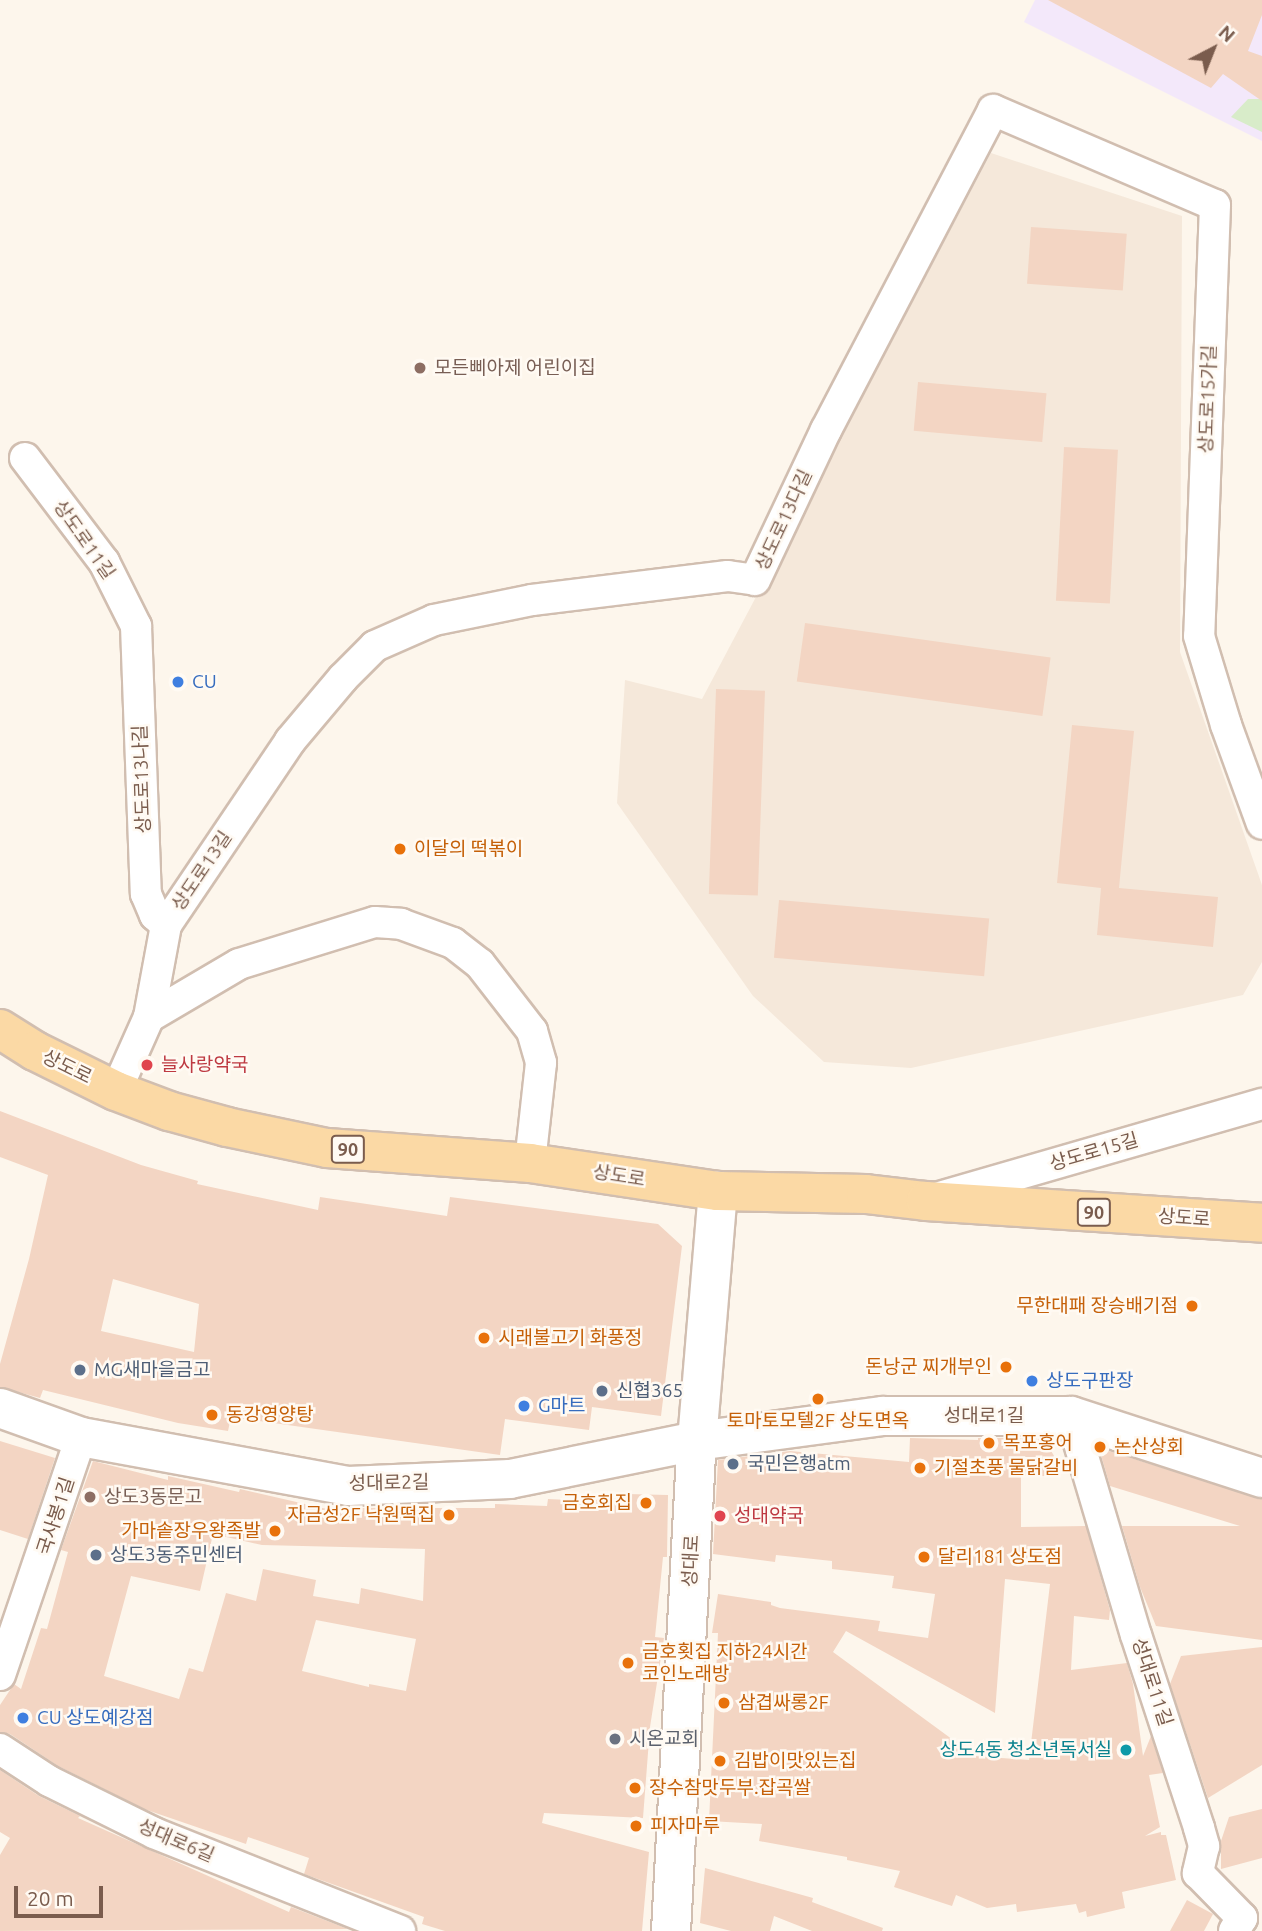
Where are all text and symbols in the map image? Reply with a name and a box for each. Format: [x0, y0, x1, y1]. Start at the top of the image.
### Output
north arrow [1178, 14, 1248, 84]
text: N [1214, 20, 1240, 46]
street label: 상도로15가길 [1195, 344, 1221, 454]
place label: 모든삐아제 어린이집 [434, 357, 596, 379]
marker: 모든삐아제 어린이집 [412, 360, 428, 376]
street label: 상도로13다길 [751, 466, 817, 574]
street label: 상도로11길 [48, 496, 120, 584]
place label: CU [192, 671, 217, 693]
marker: CU [170, 674, 186, 690]
street label: 상도로13나길 [129, 724, 155, 834]
street label: 상도로13길 [167, 827, 237, 915]
place label: 이달의 떡볶이 [414, 838, 523, 860]
marker: 이달의 떡볶이 [392, 841, 408, 857]
street label: 상도로 [38, 1045, 96, 1089]
place label: 늘사랑약국 [161, 1054, 248, 1076]
marker: 늘사랑약국 [139, 1057, 155, 1073]
street label: 상도로15길 [1047, 1128, 1141, 1176]
road number: 90 [330, 1134, 366, 1164]
street label: 상도로 [591, 1161, 647, 1191]
road number: 90 [1076, 1198, 1112, 1226]
street label: 상도로 [1157, 1205, 1211, 1231]
place label: 무한대패 장승배기점 [1016, 1295, 1178, 1317]
marker: 무한대패 장승배기점 [1184, 1298, 1200, 1314]
place label: 시래불고기 화풍정 [498, 1327, 642, 1349]
marker: 시래불고기 화풍정 [476, 1330, 492, 1346]
place label: 돈낭군 찌개부인 [865, 1356, 992, 1378]
place label: MG새마을금고 [94, 1359, 211, 1381]
marker: 돈낭군 찌개부인 [998, 1359, 1014, 1375]
marker: MG새마을금고 [72, 1362, 88, 1378]
place label: 상도구판장 [1046, 1370, 1133, 1392]
marker: 상도구판장 [1024, 1373, 1040, 1389]
place label: 신협365 [616, 1380, 683, 1402]
marker: 신협365 [594, 1383, 610, 1399]
marker: 토마토모텔2F 상도면옥 [810, 1391, 826, 1407]
place label: G마트 [538, 1395, 586, 1417]
marker: G마트 [516, 1398, 532, 1414]
place label: 동강영양탕 [226, 1404, 313, 1426]
street label: 성대로1길 [944, 1405, 1024, 1427]
marker: 동강영양탕 [204, 1407, 220, 1423]
place label: 토마토모텔2F 상도면옥 [727, 1410, 909, 1432]
place label: 목포홍어 [1003, 1432, 1073, 1454]
marker: 목포홍어 [981, 1435, 997, 1451]
place label: 논산상회 [1114, 1436, 1184, 1458]
marker: 논산상회 [1092, 1439, 1108, 1455]
place label: 국민은행atm [747, 1453, 851, 1475]
marker: 국민은행atm [725, 1456, 741, 1472]
place label: 기절초풍 물닭갈비 [934, 1457, 1078, 1479]
marker: 기절초풍 물닭갈비 [912, 1460, 928, 1476]
street label: 성대로2길 [348, 1471, 430, 1495]
street label: 국사봉1길 [33, 1474, 79, 1558]
place label: 상도3동문고 [104, 1486, 202, 1508]
marker: 상도3동문고 [82, 1489, 98, 1505]
place label: 금호회집 [562, 1492, 632, 1514]
marker: 금호회집 [638, 1495, 654, 1511]
place label: 자금성2F 낙원떡집 [288, 1504, 435, 1526]
place label: 성대약국 [734, 1505, 804, 1527]
marker: 자금성2F 낙원떡집 [441, 1507, 457, 1523]
marker: 성대약국 [712, 1508, 728, 1524]
place label: 가마솥장우왕족발 [121, 1520, 261, 1542]
marker: 가마솥장우왕족발 [267, 1523, 283, 1539]
street label: 성대로 [678, 1534, 704, 1588]
place label: 상도3동주민센터 [110, 1544, 243, 1566]
place label: 달리181 상도점 [938, 1546, 1062, 1568]
marker: 상도3동주민센터 [88, 1547, 104, 1563]
marker: 달리181 상도점 [916, 1549, 932, 1565]
street label: 성대로11길 [1127, 1635, 1177, 1729]
place label: 금호횟집 지하24시간 코인노래방 [642, 1641, 808, 1685]
marker: 금호횟집 지하24시간 코인노래방 [620, 1655, 636, 1671]
place label: 삼겹싸롱2F [738, 1692, 829, 1714]
marker: 삼겹싸롱2F [716, 1695, 732, 1711]
place label: CU 상도예강점 [37, 1707, 153, 1729]
marker: CU 상도예강점 [15, 1710, 31, 1726]
place label: 시온교회 [629, 1728, 699, 1750]
marker: 시온교회 [607, 1731, 623, 1747]
place label: 상도4동 청소년독서실 [940, 1739, 1112, 1761]
marker: 상도4동 청소년독서실 [1118, 1742, 1134, 1758]
place label: 김밥이맛있는집 [734, 1750, 856, 1772]
marker: 김밥이맛있는집 [712, 1753, 728, 1769]
place label: 장수참맛두부.잡곡쌀 [649, 1777, 811, 1799]
marker: 장수참맛두부.잡곡쌀 [627, 1780, 643, 1796]
street label: 성대로6길 [134, 1815, 218, 1867]
place label: 피자마루 [650, 1815, 720, 1837]
marker: 피자마루 [628, 1818, 644, 1834]
scale bar [18, 1871, 107, 1915]
text: 20 m [27, 1886, 74, 1910]

